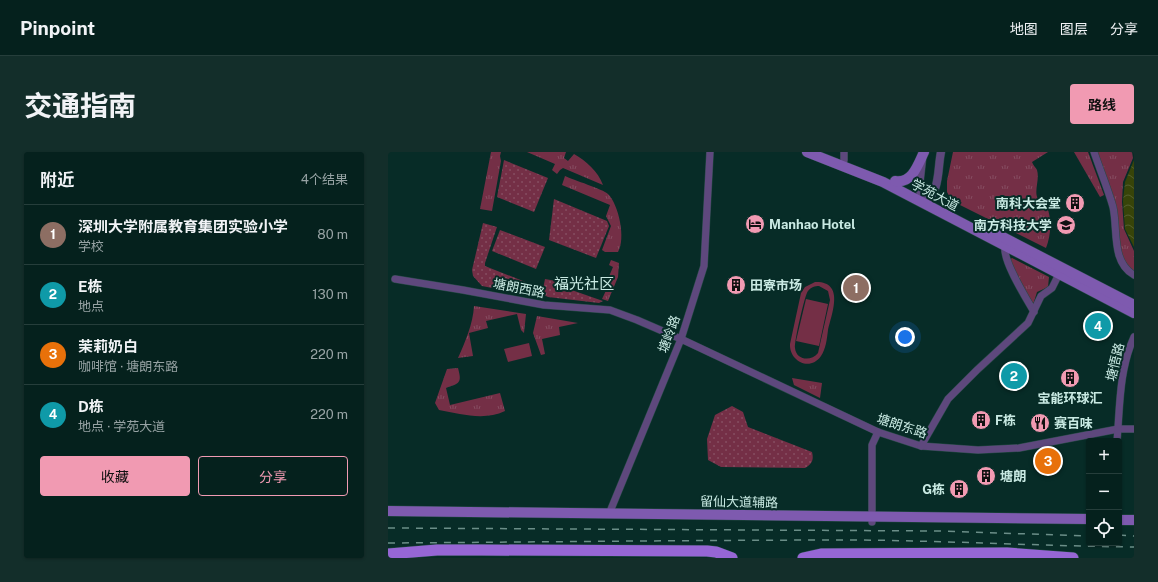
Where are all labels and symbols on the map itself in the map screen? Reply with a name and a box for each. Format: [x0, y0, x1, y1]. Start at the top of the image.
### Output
street label: 学苑大道 [909, 176, 961, 214]
building icon: 南科大会堂 [1064, 192, 1086, 214]
place label: 南科大会堂 [996, 196, 1061, 211]
hotel icon: Manhao Hotel [744, 213, 766, 235]
school or university icon: 南方科技大学 [1055, 214, 1077, 236]
place label: Manhao Hotel [769, 217, 855, 232]
place label: 南方科技大学 [974, 218, 1052, 233]
pin: 1 [843, 273, 869, 303]
building icon: 田寮市场 [725, 274, 747, 296]
district label: 福光社区 [554, 275, 614, 292]
street label: 塘朗西路 [492, 276, 546, 300]
place label: 田寮市场 [750, 278, 802, 293]
pin: 4 [1085, 311, 1111, 341]
street label: 塘岭路 [655, 313, 683, 355]
your location [895, 327, 915, 347]
street label: 塘悟路 [1103, 341, 1127, 383]
pin: 2 [1001, 361, 1027, 391]
building icon: 宝能环球汇 [1059, 367, 1081, 389]
place label: 宝能环球汇 [1037, 391, 1103, 406]
building icon: F栋 [970, 409, 992, 431]
street label: 塘朗东路 [875, 411, 929, 441]
restaurant icon: 赛百味 [1029, 412, 1051, 434]
place label: F栋 [995, 413, 1016, 428]
place label: 赛百味 [1054, 416, 1093, 431]
pin: 3 [1035, 446, 1061, 476]
building icon: 塘朗 [975, 465, 997, 487]
place label: 塘朗 [1000, 469, 1026, 484]
building icon: G栋 [948, 478, 970, 500]
place label: G栋 [922, 482, 945, 497]
street label: 留仙大道辅路 [700, 494, 778, 510]

